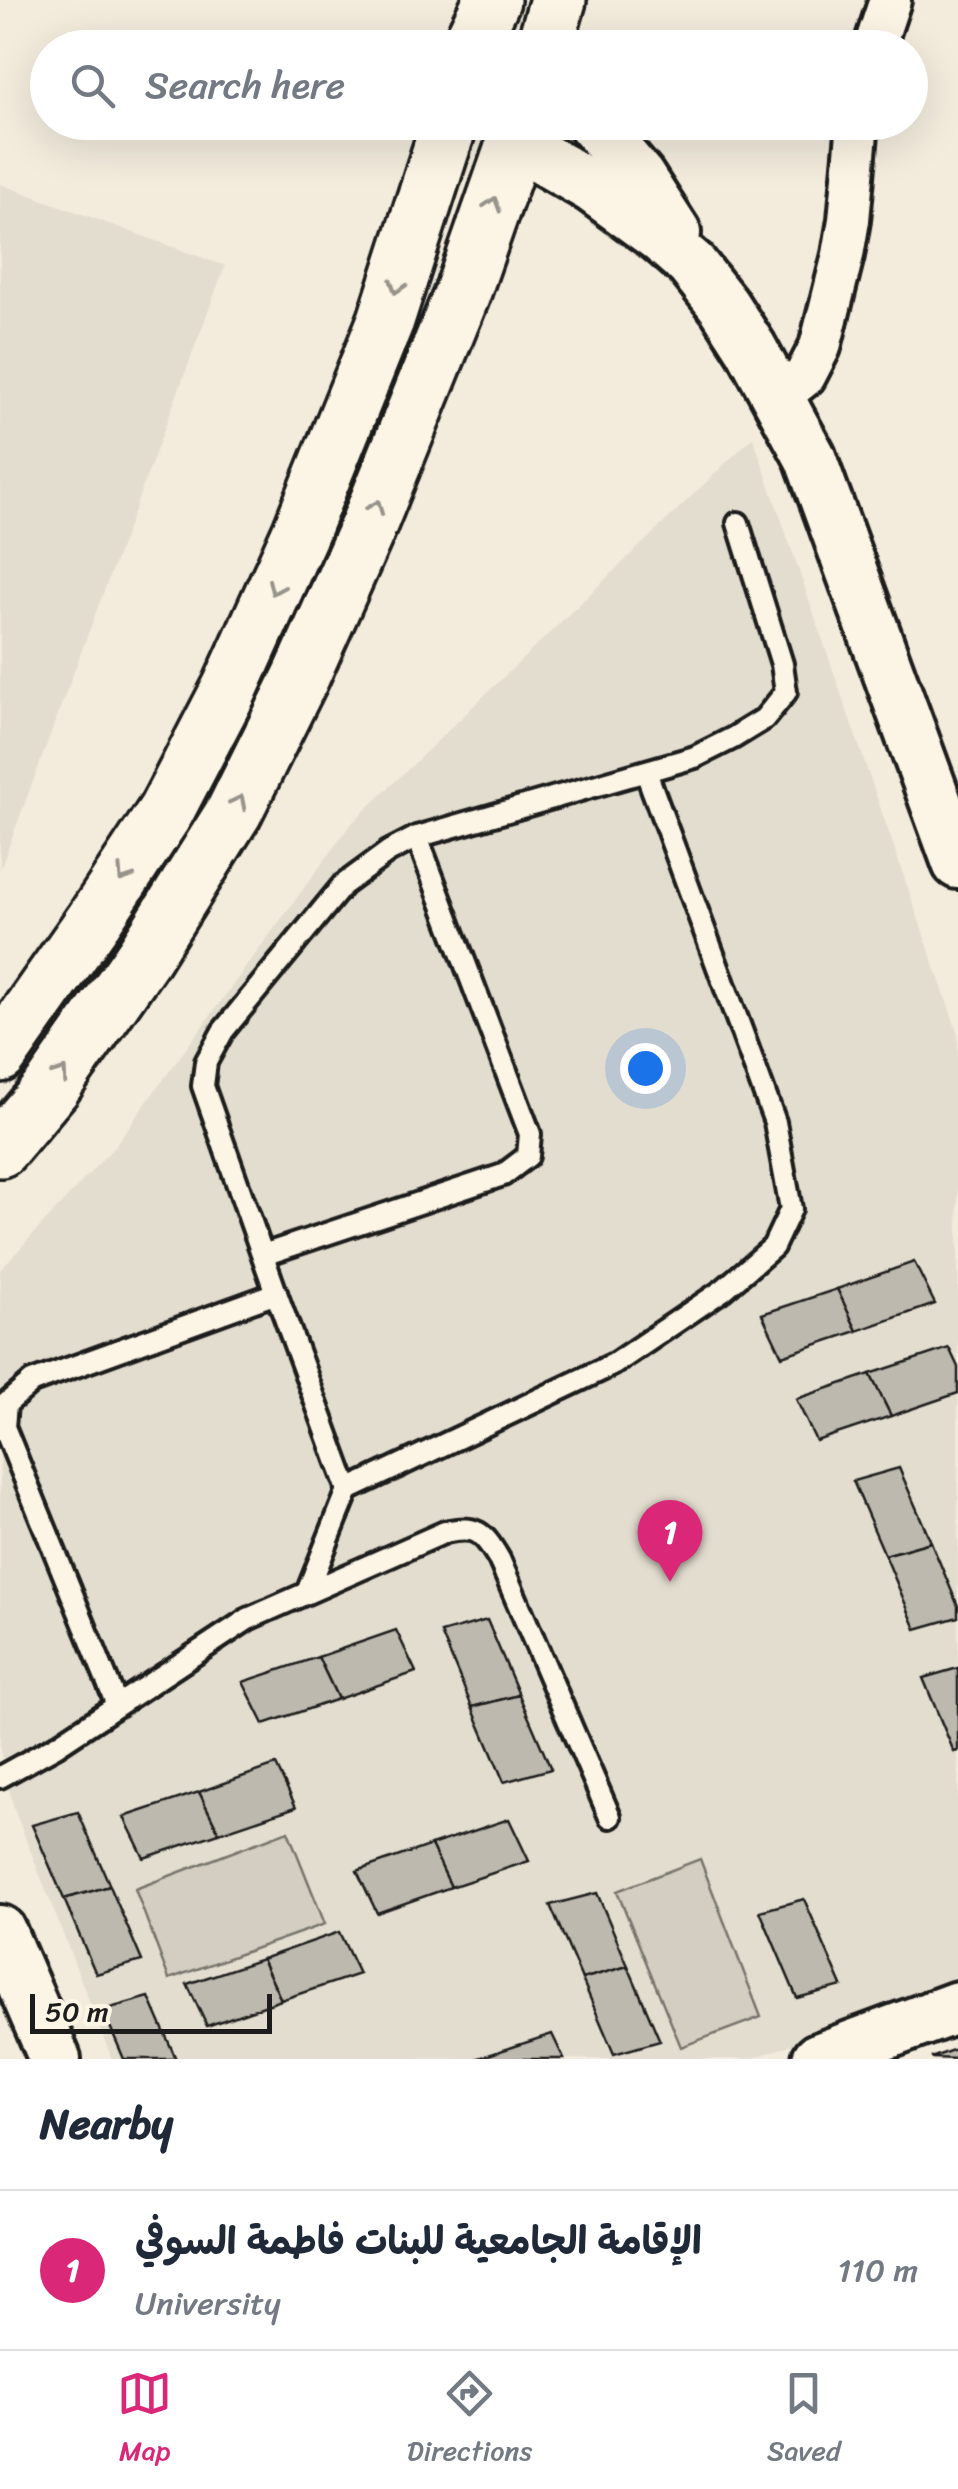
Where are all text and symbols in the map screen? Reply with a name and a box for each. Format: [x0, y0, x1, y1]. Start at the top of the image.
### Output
search box [30, 30, 928, 140]
text: Search here [145, 52, 345, 119]
icon: search [65, 58, 120, 113]
one-way arrow [481, 196, 501, 213]
one-way arrow [388, 278, 408, 295]
one-way arrow [364, 499, 384, 517]
one-way arrow [267, 578, 287, 596]
one-way arrow [227, 794, 246, 812]
one-way arrow [117, 865, 136, 883]
your location [620, 1043, 671, 1094]
one-way arrow [49, 1066, 68, 1085]
pin: 1 [638, 1500, 702, 1582]
text: 50 m [45, 1987, 109, 2036]
scale bar [30, 1989, 272, 2034]
text: Nearby [40, 2087, 173, 2161]
text: الإقامة الجامعية للبنات فاطمة السوفي [135, 2208, 702, 2275]
text: 1 [66, 2242, 79, 2299]
text: 110 m [837, 2242, 918, 2299]
text: University [135, 2275, 281, 2332]
tab: Map [117, 2366, 172, 2475]
tab: Directions [407, 2366, 532, 2475]
tab: Saved [767, 2366, 841, 2475]

